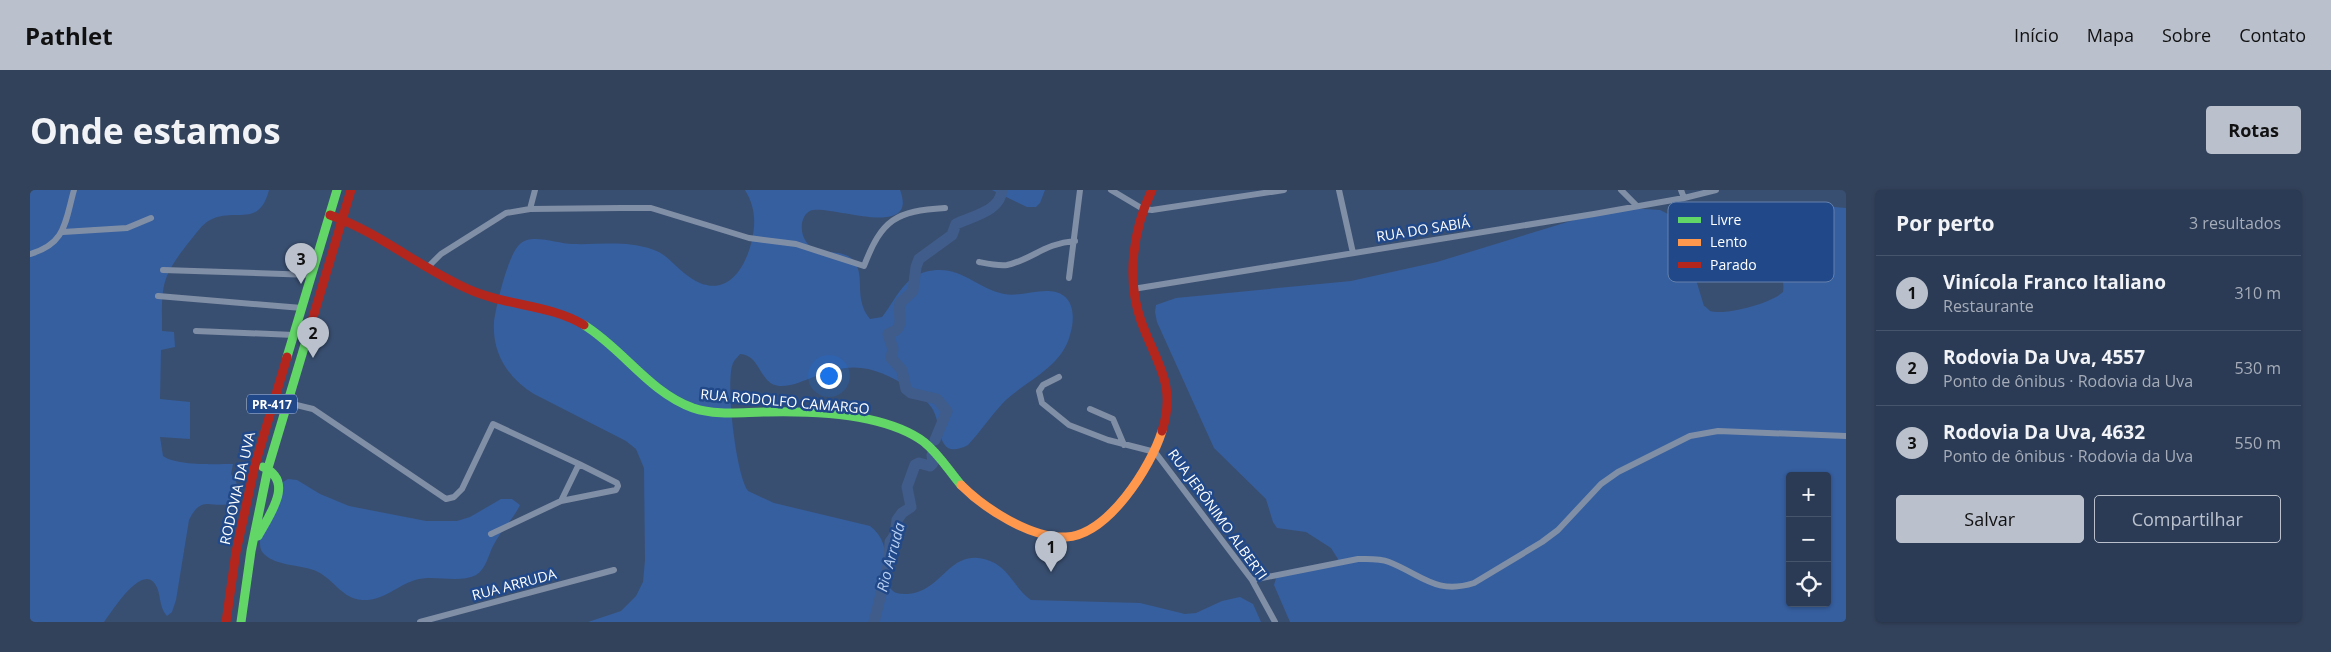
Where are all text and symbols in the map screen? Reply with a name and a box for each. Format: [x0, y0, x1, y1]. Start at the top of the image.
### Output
text: Pathlet [25, 19, 113, 52]
text: Início [2014, 23, 2059, 47]
text: Mapa [2087, 23, 2134, 47]
text: Sobre [2162, 23, 2211, 47]
text: Contato [2239, 23, 2306, 47]
button: Rotas [2206, 106, 2301, 154]
text: Onde estamos [30, 107, 281, 154]
legend [1668, 202, 1834, 282]
text: Por perto [1896, 209, 1995, 237]
text: Livre [1710, 210, 1742, 229]
street label: RUA DO SABIÁ [1375, 212, 1471, 246]
text: 3 resultados [2189, 212, 2281, 234]
text: Lento [1710, 232, 1747, 251]
pin: 3 [285, 243, 317, 284]
text: Parado [1710, 255, 1757, 274]
text: Vinícola Franco Italiano [1943, 269, 2166, 295]
text: 1 [1907, 282, 1917, 304]
text: 310 m [2235, 282, 2281, 304]
text: Restaurante [1943, 295, 2034, 317]
pin: 2 [297, 317, 329, 358]
text: Rodovia Da Uva, 4557 [1943, 344, 2145, 370]
text: 2 [1907, 357, 1917, 379]
text: 530 m [2235, 357, 2281, 379]
your location [816, 363, 842, 389]
text: Ponto de ônibus · Rodovia da Uva [1943, 370, 2193, 392]
street label: RUA RODOLFO CAMARGO [700, 384, 871, 418]
road number: PR-417 [247, 394, 297, 413]
text: Rodovia Da Uva, 4632 [1943, 419, 2145, 445]
street label: RODOVIA DA UVA [215, 430, 259, 546]
text: 3 [1907, 432, 1917, 454]
text: 550 m [2235, 432, 2281, 454]
street label: RUA JERÔNIMO ALBERTI [1164, 445, 1272, 583]
text: Ponto de ônibus · Rodovia da Uva [1943, 445, 2193, 467]
map controls [1786, 472, 1831, 607]
button: + [1786, 472, 1831, 517]
button: Salvar [1896, 495, 2084, 543]
button: Compartilhar [2094, 495, 2281, 543]
button: − [1786, 517, 1831, 562]
water label: Rio Arruda [871, 520, 909, 594]
pin: 1 [1035, 531, 1067, 572]
button: locate [1786, 562, 1831, 607]
street label: RUA ARRUDA [470, 564, 558, 604]

